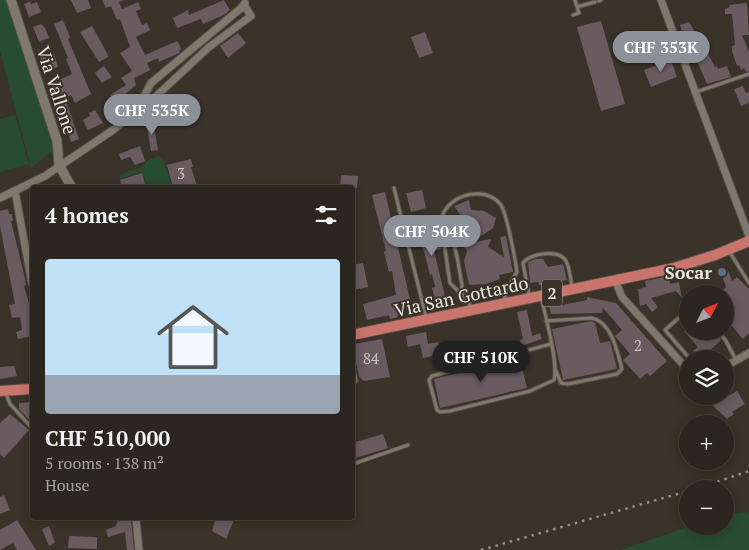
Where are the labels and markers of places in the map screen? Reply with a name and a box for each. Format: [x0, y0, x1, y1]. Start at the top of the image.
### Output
pin: CHF 353K [609, 30, 713, 73]
pin: CHF 535K [100, 94, 204, 136]
pin: CHF 504K [380, 214, 484, 257]
place label: Socar [665, 260, 712, 284]
marker: Socar [716, 266, 728, 278]
pin: CHF 510K [429, 340, 533, 383]

